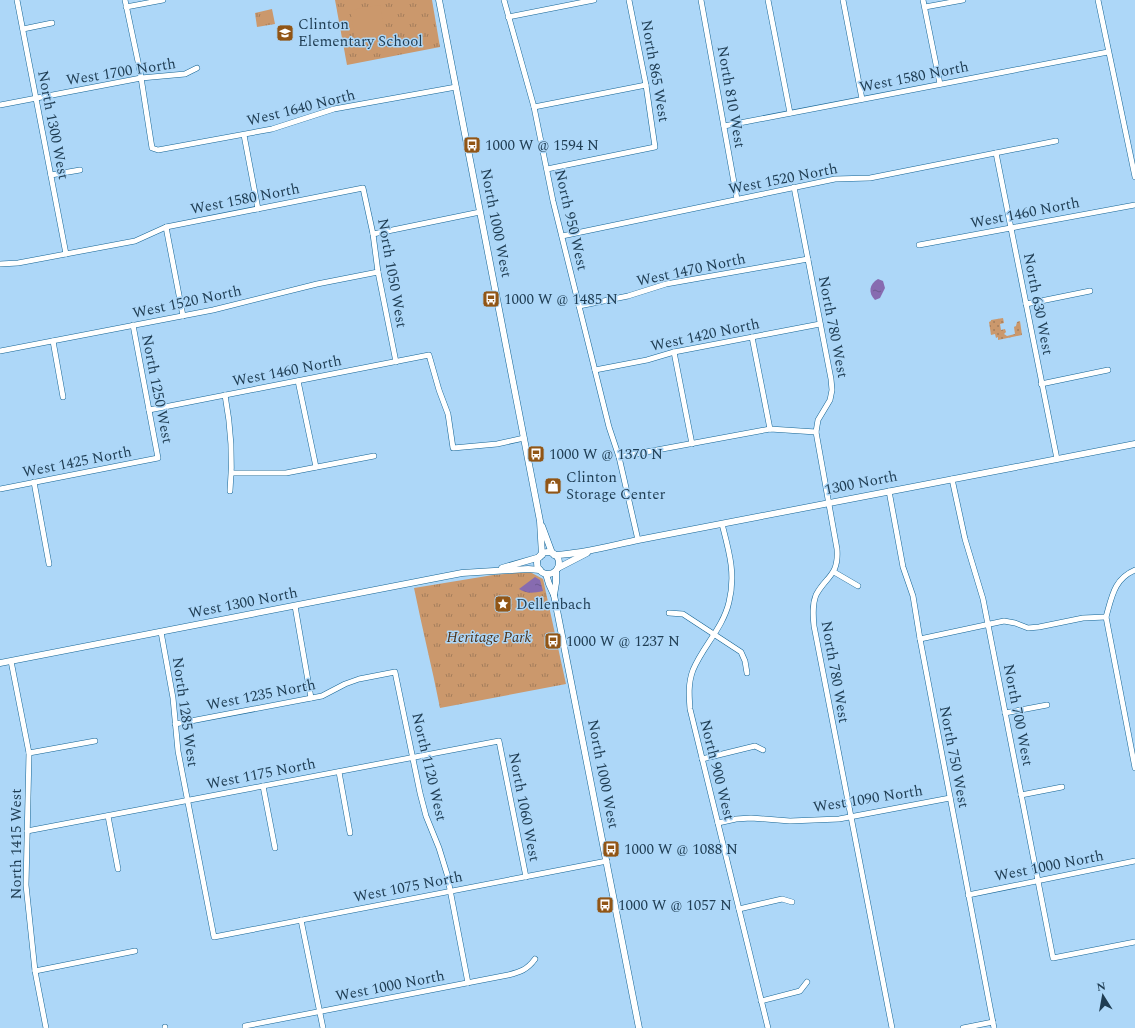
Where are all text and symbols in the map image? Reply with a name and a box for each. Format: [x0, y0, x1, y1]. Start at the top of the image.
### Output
place label: Clinton Elementary School [298, 13, 423, 53]
street label: North 865 West [635, 18, 675, 124]
school or university icon: Clinton Elementary School [275, 23, 295, 43]
street label: North 810 West [711, 44, 751, 150]
street label: West 1700 North [64, 52, 178, 92]
street label: West 1580 North [857, 55, 971, 99]
street label: North 1300 West [31, 68, 75, 182]
street label: West 1640 North [244, 83, 358, 133]
place label: 1000 W @ 1594 N [485, 134, 599, 157]
bus stop icon: 1000 W @ 1594 N [462, 135, 482, 155]
street label: West 1520 North [726, 157, 840, 201]
street label: North 1000 West [474, 166, 518, 280]
street label: North 950 West [548, 167, 594, 273]
street label: West 1580 North [188, 177, 302, 221]
street label: West 1460 North [968, 191, 1082, 235]
street label: North 1050 West [371, 216, 413, 330]
street label: West 1470 North [634, 247, 748, 293]
street label: North 630 West [1017, 251, 1059, 357]
street label: North 780 West [812, 274, 854, 380]
street label: West 1520 North [130, 279, 244, 325]
place label: 1000 W @ 1485 N [504, 288, 618, 311]
bus stop icon: 1000 W @ 1485 N [481, 289, 501, 309]
street label: West 1420 North [648, 312, 762, 358]
street label: North 1250 West [135, 332, 179, 446]
street label: West 1460 North [230, 349, 344, 393]
street label: West 1425 North [20, 440, 134, 484]
place label: 1000 W @ 1370 N [549, 443, 663, 466]
bus stop icon: 1000 W @ 1370 N [526, 444, 546, 464]
street label: 1300 North [823, 465, 900, 501]
place label: Clinton Storage Center [566, 466, 665, 506]
shop icon: Clinton Storage Center [543, 476, 563, 496]
street label: West 1300 North [186, 581, 300, 625]
place label: Dellenbach [516, 593, 592, 616]
place icon: Dellenbach [493, 594, 513, 614]
street label: North 780 West [815, 619, 855, 725]
park label: Heritage Park [447, 626, 531, 649]
place label: 1000 W @ 1237 N [566, 630, 680, 653]
bus stop icon: 1000 W @ 1237 N [543, 631, 563, 651]
street label: North 1285 West [166, 655, 204, 769]
street label: North 700 West [997, 662, 1039, 768]
street label: West 1235 North [204, 673, 318, 717]
street label: North 750 West [933, 704, 975, 810]
street label: North 1120 West [405, 710, 453, 824]
street label: North 1000 West [581, 717, 625, 831]
street label: North 900 West [693, 717, 741, 823]
street label: North 1060 West [502, 750, 546, 864]
street label: West 1175 North [204, 752, 318, 796]
street label: West 1090 North [811, 779, 925, 819]
street label: North 1415 West [5, 789, 28, 899]
place label: 1000 W @ 1088 N [624, 838, 738, 861]
bus stop icon: 1000 W @ 1088 N [601, 839, 621, 859]
street label: West 1000 North [992, 844, 1106, 888]
street label: West 1075 North [351, 865, 465, 909]
place label: 1000 W @ 1057 N [618, 894, 732, 917]
bus stop icon: 1000 W @ 1057 N [595, 895, 615, 915]
street label: West 1000 North [333, 964, 447, 1008]
north arrow [1083, 976, 1123, 1016]
text: N [1095, 977, 1107, 996]

